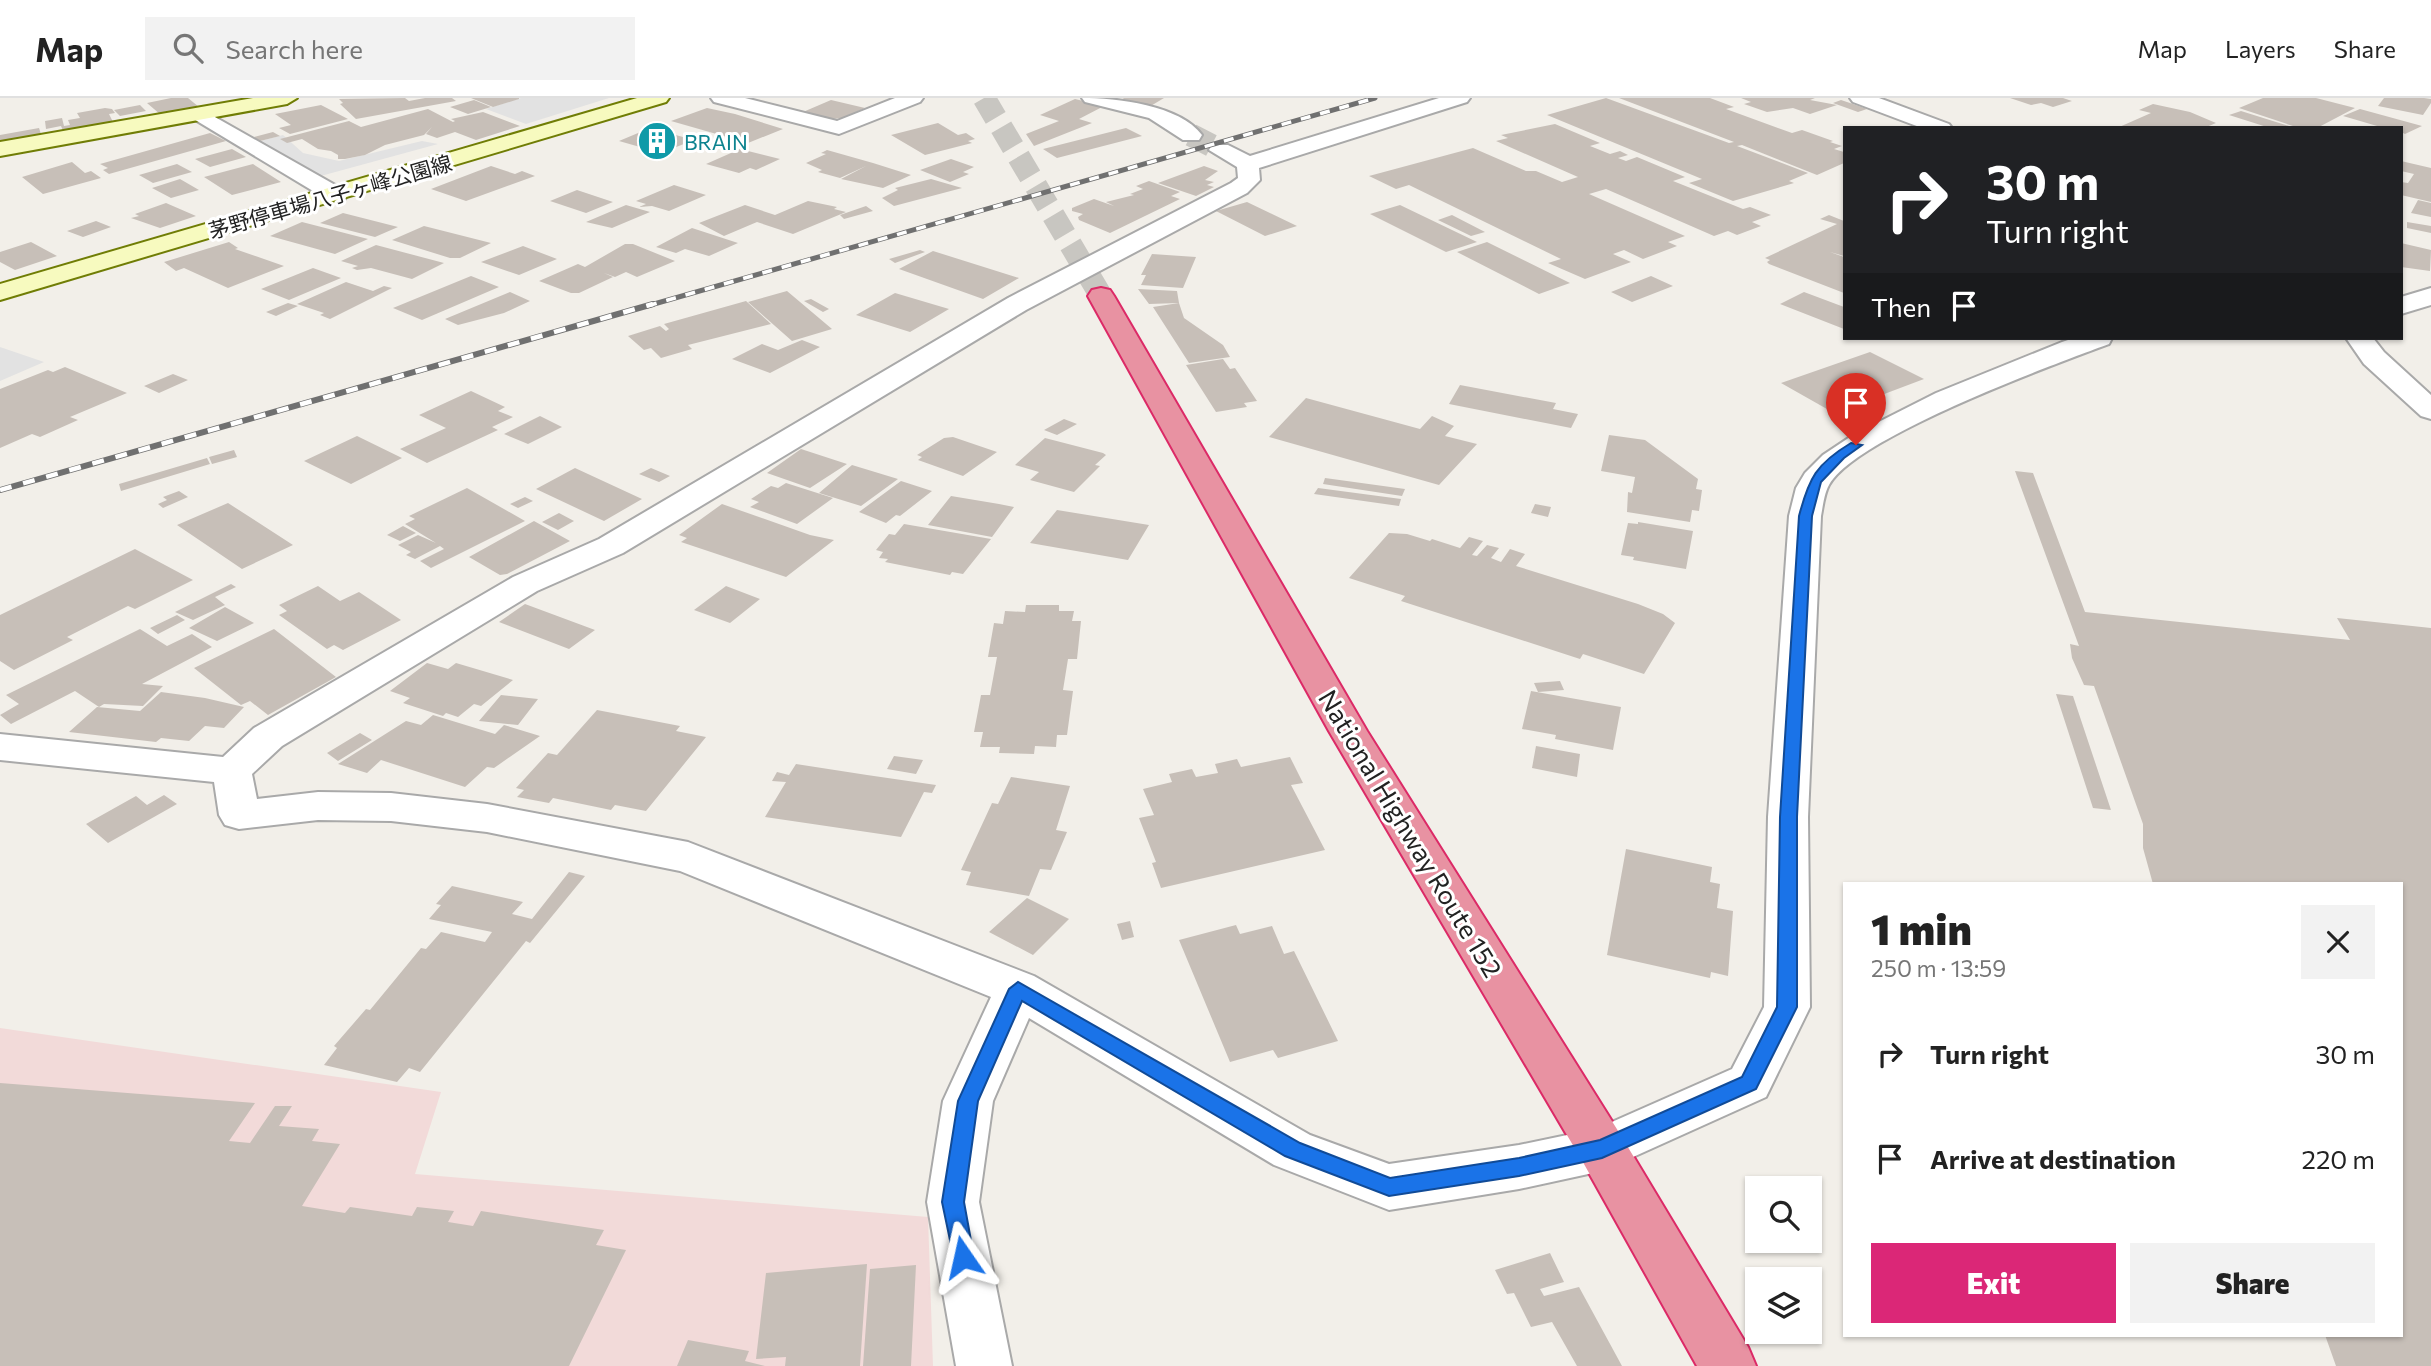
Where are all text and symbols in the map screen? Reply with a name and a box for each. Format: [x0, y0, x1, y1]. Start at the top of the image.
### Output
search box [145, 17, 635, 80]
text: Map [35, 28, 103, 69]
icon: search [169, 29, 207, 67]
text: Search here [225, 33, 363, 64]
text: Map [2138, 34, 2187, 63]
text: Layers [2225, 34, 2296, 63]
text: Share [2334, 34, 2396, 63]
building icon: BRAIN [636, 120, 678, 162]
place label: BRAIN [684, 129, 748, 154]
street label: 茅野停車場八子ヶ峰公園線 [205, 149, 455, 243]
text: 30 m [1986, 150, 2099, 210]
icon: right [1871, 154, 1962, 245]
text: Turn right [1986, 210, 2129, 250]
icon: arrive [1945, 287, 1983, 325]
text: Then [1871, 291, 1931, 322]
pin [1826, 373, 1886, 445]
icon: arrive [1837, 384, 1875, 422]
street label: National Highway Route 152 [1313, 684, 1509, 982]
text: 1 min [1871, 902, 1972, 954]
button: close [2301, 905, 2375, 979]
text: 250 m · 13:59 [1871, 954, 2006, 982]
icon: right [1871, 1035, 1909, 1073]
text: Turn right [1930, 1038, 2049, 1069]
text: 30 m [2316, 1038, 2375, 1069]
icon: arrive [1871, 1140, 1909, 1178]
text: Arrive at destination [1930, 1143, 2176, 1174]
text: 220 m [2302, 1143, 2375, 1174]
map controls [1745, 1176, 1822, 1344]
button: search [1745, 1176, 1822, 1253]
position arrow [926, 1220, 1000, 1294]
button: Exit [1871, 1243, 2116, 1323]
button: Share [2130, 1243, 2375, 1323]
button: layers [1745, 1267, 1822, 1344]

